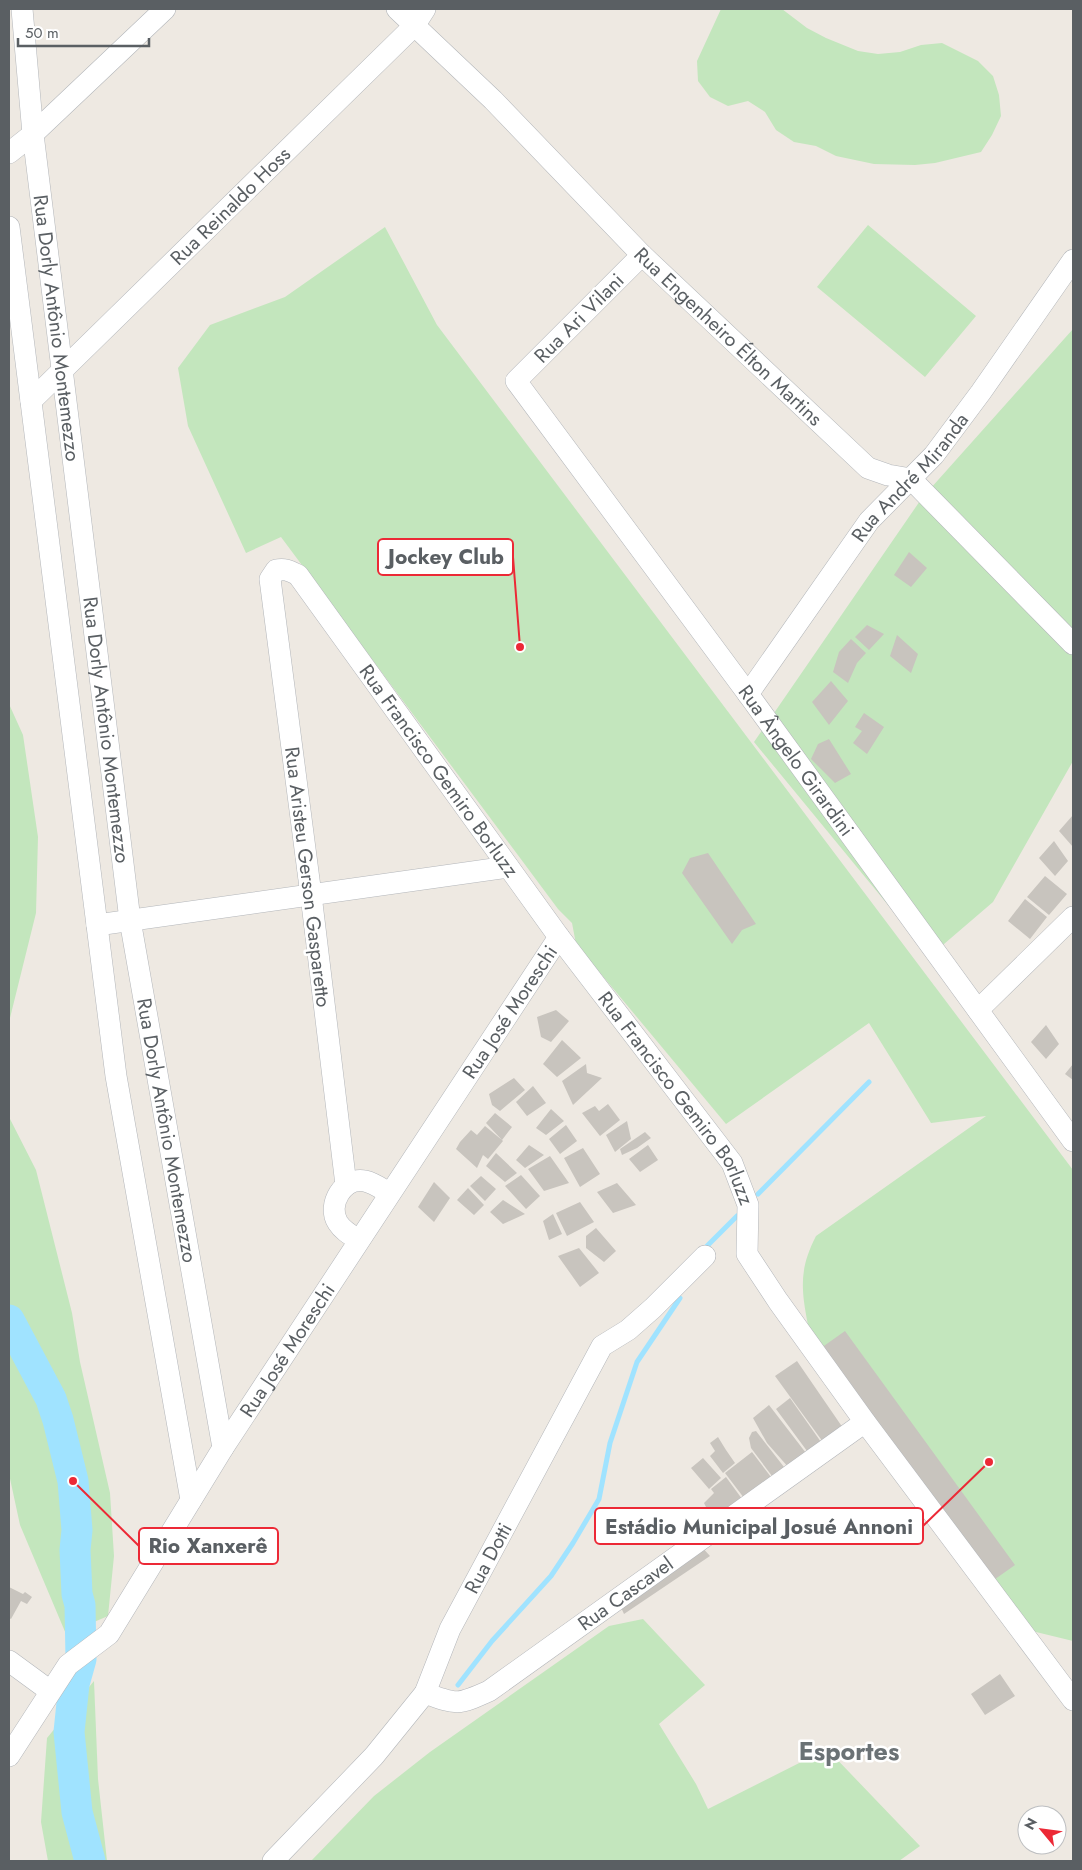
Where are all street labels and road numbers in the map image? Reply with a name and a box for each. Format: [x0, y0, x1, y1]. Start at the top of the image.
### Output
street label: Rua Reinaldo Hoss [164, 140, 297, 272]
street label: Rua Dorly Antônio Montemezzo [26, 193, 87, 463]
street label: Rua Engenheiro Élton Martins [627, 241, 829, 433]
street label: Rua Ari Vilani [528, 267, 631, 370]
street label: Rua André Miranda [845, 407, 976, 548]
street label: Rua Dorly Antônio Montemezzo [75, 595, 137, 865]
street label: Rua Francisco Gemiro Borluzz [352, 659, 525, 884]
street label: Rua Ângelo Girardini [731, 679, 861, 842]
street label: Rua Aristeu Gerson Gasparetto [277, 745, 338, 1009]
street label: Rua José Moreschi [456, 939, 565, 1085]
street label: Rua Francisco Gemiro Borluzz [591, 986, 761, 1209]
street label: Rua Dorly Antônio Montemezzo [129, 996, 204, 1265]
street label: Rua José Moreschi [233, 1278, 342, 1423]
street label: Rua Dotti [458, 1518, 519, 1599]
street label: Rua Cascavel [572, 1550, 679, 1638]

